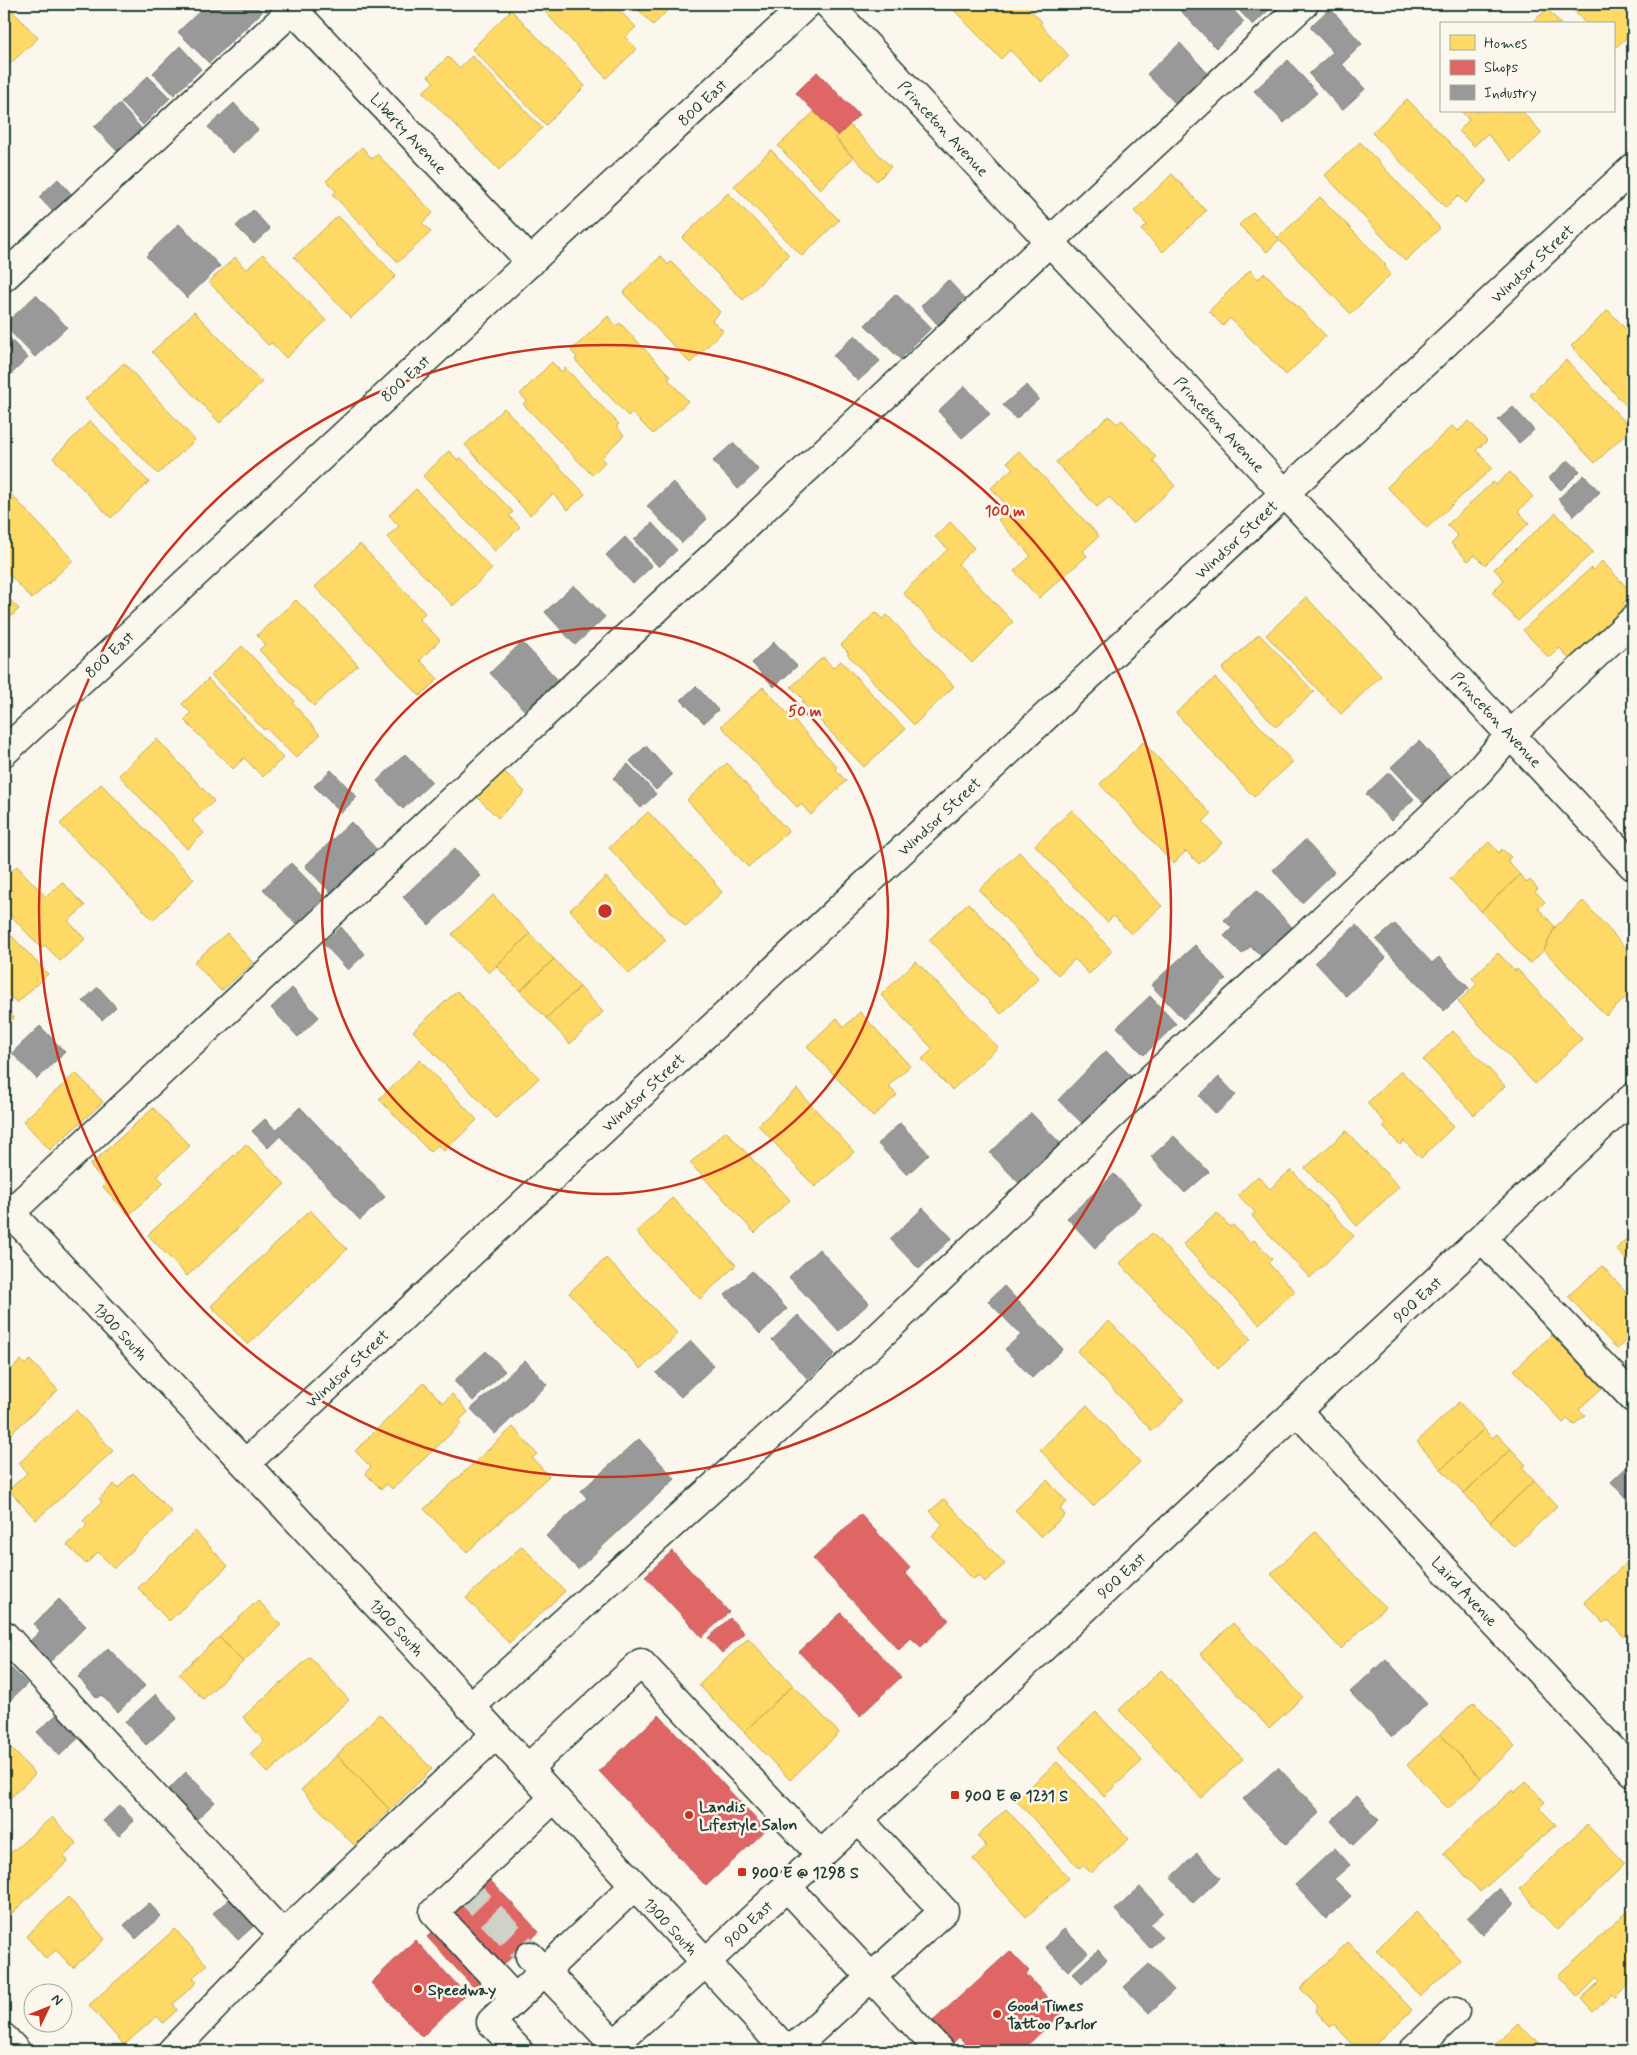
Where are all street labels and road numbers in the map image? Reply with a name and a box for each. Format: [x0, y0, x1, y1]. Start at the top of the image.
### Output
street label: 800 East [674, 75, 732, 131]
street label: Princeton Avenue [893, 77, 993, 182]
street label: Liberty Avenue [365, 89, 451, 179]
street label: Windsor Street [1487, 220, 1579, 308]
street label: 800 East [377, 351, 435, 407]
street label: Princeton Avenue [1169, 373, 1269, 478]
street label: Windsor Street [1191, 496, 1283, 584]
street label: 800 East [81, 627, 139, 683]
street label: Princeton Avenue [1446, 668, 1546, 773]
street label: Windsor Street [894, 773, 986, 861]
street label: Windsor Street [598, 1049, 690, 1137]
street label: 900 East [1389, 1272, 1447, 1328]
street label: 1300 South [88, 1299, 152, 1365]
street label: Windsor Street [302, 1325, 394, 1413]
street label: 900 East [1093, 1548, 1151, 1604]
street label: Laird Avenue [1426, 1552, 1502, 1632]
street label: 1300 South [364, 1595, 428, 1661]
street label: 1300 South [638, 1894, 702, 1960]
street label: 900 East [720, 1896, 778, 1952]

